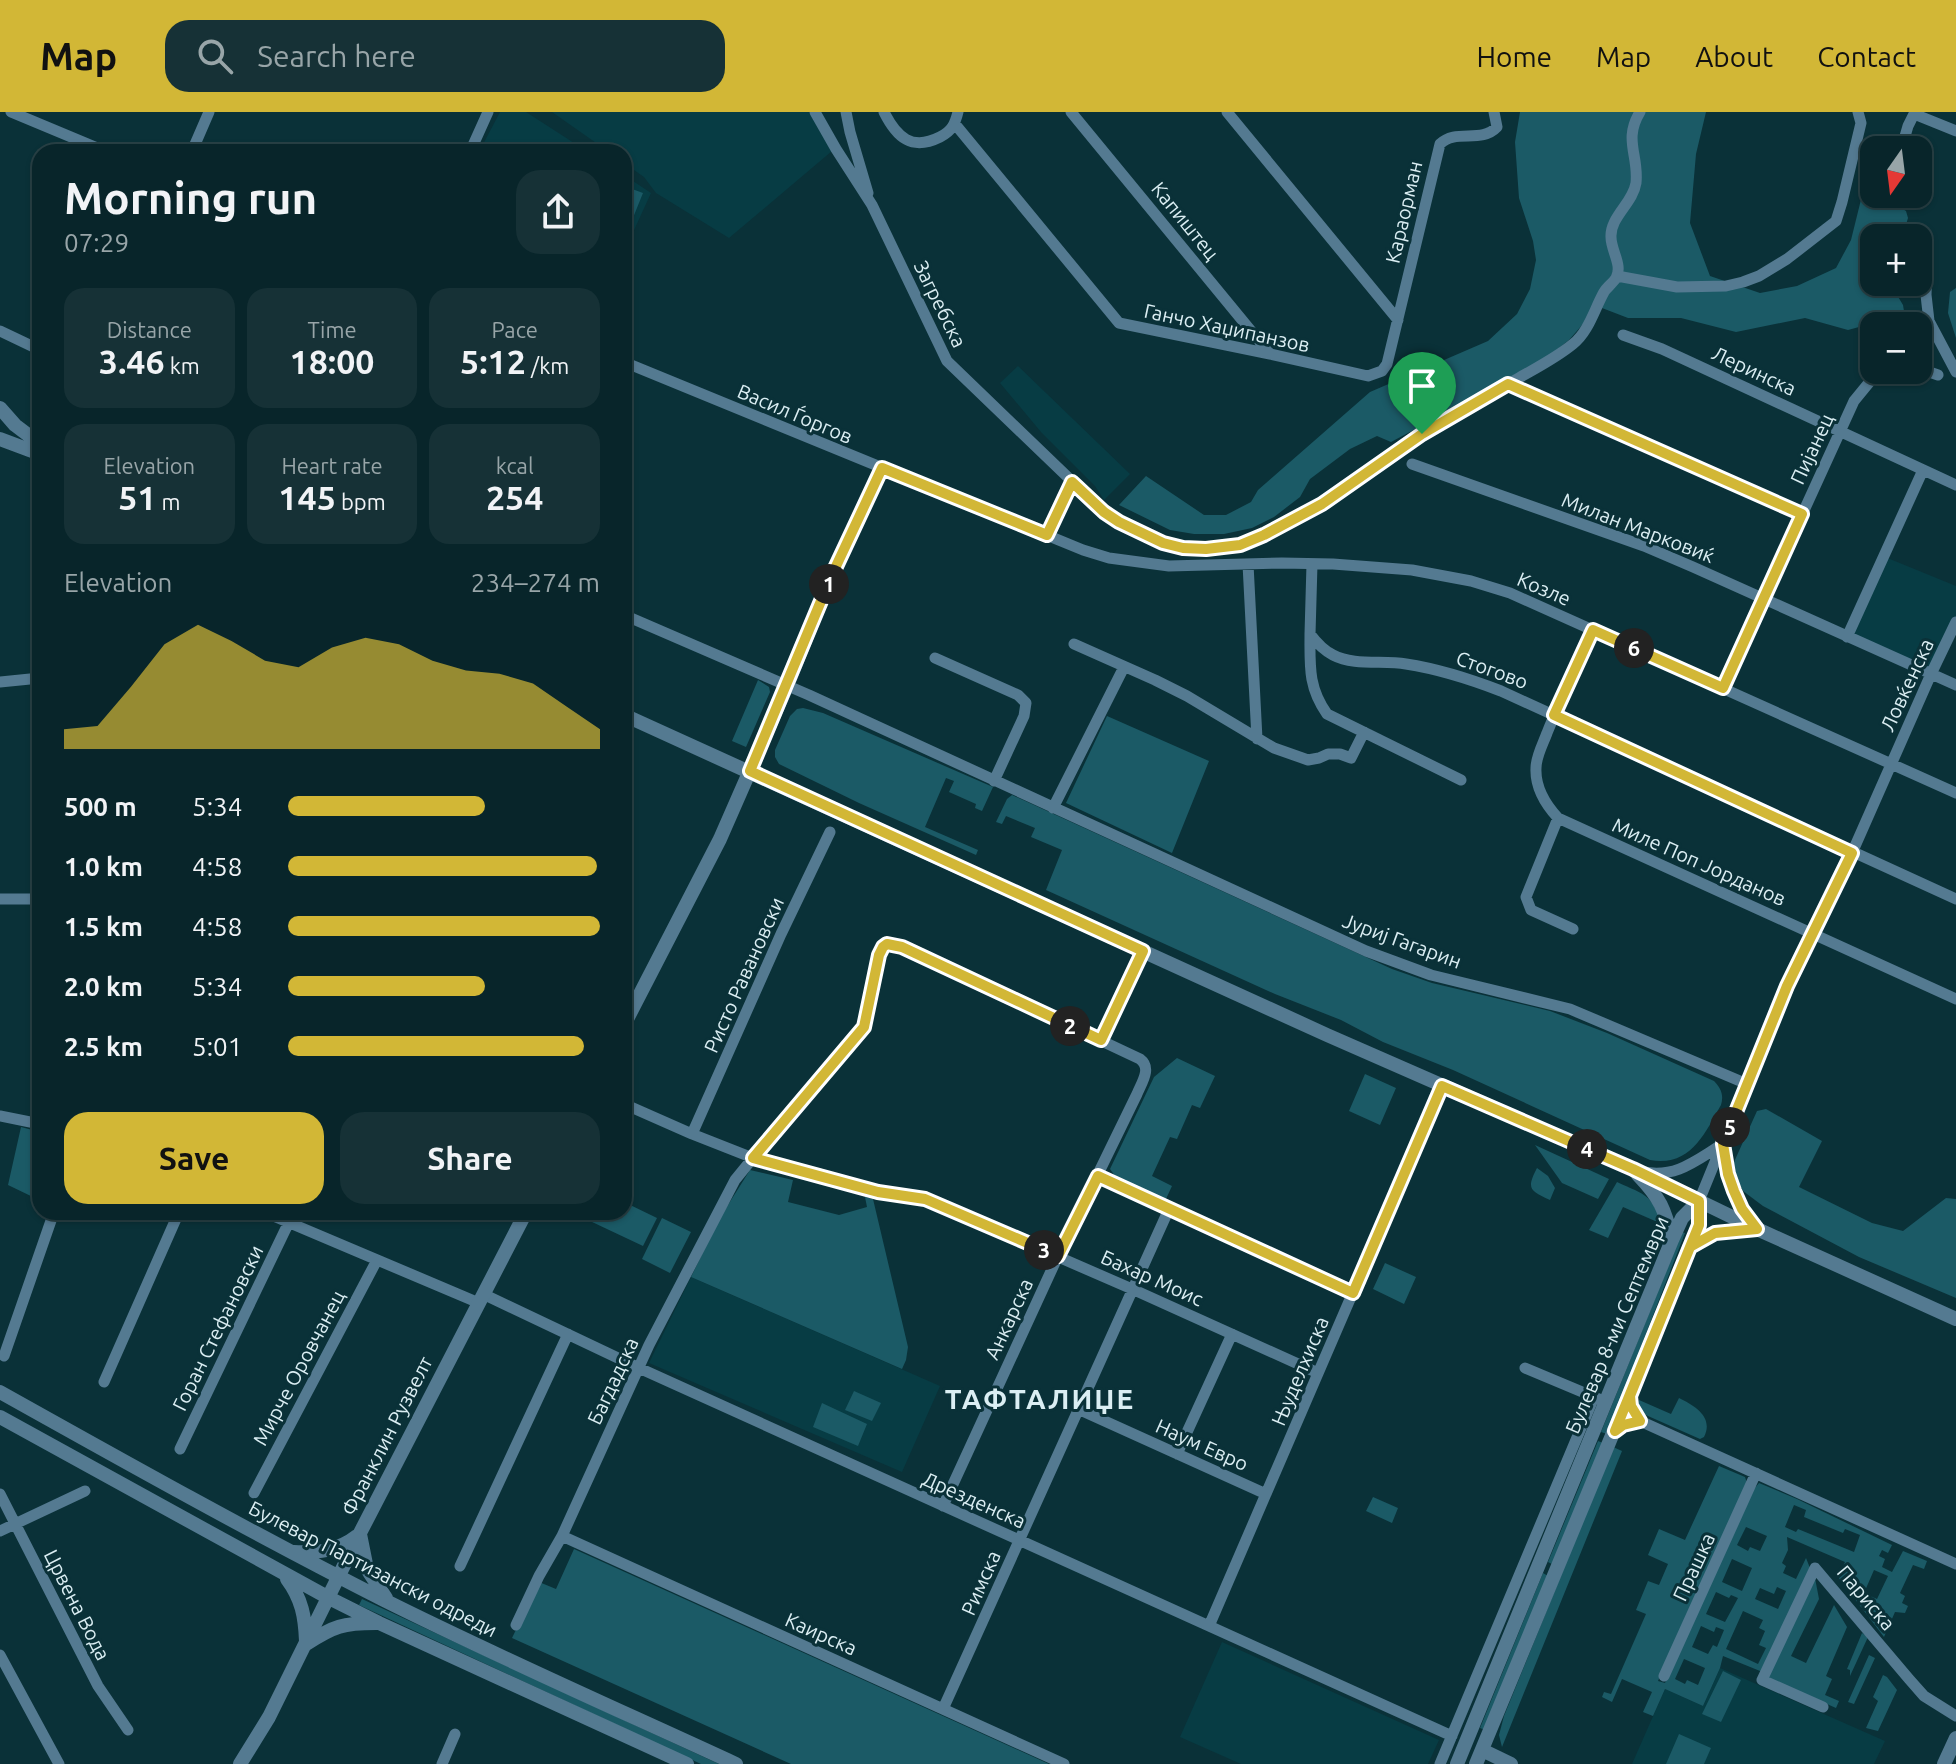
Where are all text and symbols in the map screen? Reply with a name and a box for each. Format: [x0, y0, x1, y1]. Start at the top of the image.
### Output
search box [165, 20, 725, 92]
icon: search [193, 34, 237, 78]
text: Map [40, 35, 117, 77]
text: Search here [257, 39, 416, 73]
text: Home [1477, 41, 1552, 72]
text: Map [1596, 41, 1651, 72]
text: About [1695, 41, 1773, 72]
text: Contact [1817, 41, 1916, 72]
north arrow [1860, 136, 1932, 208]
map controls [1860, 136, 1932, 384]
street label: Караорман [1381, 158, 1426, 265]
button: share [516, 170, 600, 254]
text: Morning run [64, 173, 317, 222]
street label: Капиштец [1147, 177, 1224, 265]
button: + [1860, 224, 1932, 296]
text: 07:29 [64, 228, 129, 257]
street label: Загребска [910, 257, 971, 351]
street label: Ганчо Хаџипанзов [1142, 299, 1312, 356]
button: − [1860, 312, 1932, 384]
text: Distance [107, 317, 192, 342]
text: Time [307, 317, 357, 342]
text: Pace [491, 317, 538, 342]
street label: Леринска [1709, 341, 1800, 400]
text: 3.46 [99, 342, 165, 380]
text: 18:00 [289, 342, 375, 380]
text: 5:12 [460, 342, 526, 380]
pin [1388, 352, 1456, 434]
text: km [165, 353, 200, 378]
text: /km [526, 353, 569, 378]
icon: arrive [1400, 364, 1444, 408]
street label: Васил Ѓоргов [734, 379, 856, 448]
street label: Пијанец [1785, 410, 1838, 488]
text: Elevation [103, 453, 195, 478]
text: Heart rate [281, 453, 383, 478]
text: kcal [496, 453, 534, 478]
text: 51 [118, 478, 156, 516]
text: 145 [278, 478, 336, 516]
text: 254 [486, 478, 543, 516]
street label: Милан Марковиќ [1559, 488, 1718, 567]
text: m [156, 489, 181, 514]
text: bpm [336, 489, 386, 514]
pin: 1 [809, 564, 849, 604]
street label: Козле [1514, 567, 1574, 610]
text: Elevation [64, 568, 172, 597]
text: 234–274 m [471, 568, 600, 597]
text: 1 [823, 571, 835, 596]
pin: 6 [1614, 628, 1654, 668]
text: 6 [1628, 635, 1640, 660]
street label: Ловќенска [1875, 635, 1938, 735]
street label: Стогово [1453, 646, 1531, 693]
text: 500 m [64, 792, 137, 821]
text: 5:34 [192, 792, 242, 821]
street label: Миле Поп Јорданов [1609, 813, 1790, 910]
text: 1.0 km [64, 852, 143, 881]
text: 4:58 [192, 852, 242, 881]
street label: Ристо Равановски [699, 893, 788, 1056]
street label: Јуриј Гагарин [1340, 908, 1465, 973]
text: 1.5 km [64, 912, 143, 941]
text: 4:58 [192, 912, 242, 941]
text: 2.0 km [64, 972, 143, 1001]
text: 5:34 [192, 972, 242, 1001]
pin: 2 [1050, 1006, 1090, 1046]
text: 2 [1064, 1013, 1076, 1038]
text: 2.5 km [64, 1032, 143, 1061]
text: 5:01 [192, 1032, 242, 1061]
pin: 5 [1710, 1107, 1750, 1147]
button: Save [64, 1112, 324, 1204]
button: Share [340, 1112, 600, 1204]
text: 5 [1724, 1114, 1736, 1139]
pin: 4 [1567, 1129, 1607, 1169]
text: 4 [1581, 1136, 1593, 1161]
street label: Булевар 8-ми Септември [1560, 1213, 1673, 1437]
pin: 3 [1024, 1230, 1064, 1270]
text: 3 [1038, 1237, 1050, 1262]
street label: Горан Стефановски [168, 1241, 268, 1414]
street label: Бахар Моис [1098, 1245, 1207, 1310]
street label: Анкарска [980, 1275, 1037, 1363]
street label: Мирче Оровчанец [248, 1286, 349, 1449]
street label: Њуделхиска [1266, 1313, 1333, 1429]
street label: Багдадска [582, 1334, 643, 1428]
street label: Франклин Рузвелт [336, 1352, 437, 1519]
district label: ТАФТАЛИЏЕ [945, 1383, 1135, 1414]
street label: Наум Евро [1152, 1414, 1252, 1475]
street label: Дрезденска [919, 1467, 1029, 1533]
street label: Булевар Партизански одреди [245, 1496, 501, 1641]
street label: Прашка [1668, 1529, 1719, 1605]
street label: Црвена Вода [40, 1546, 115, 1664]
street label: Римска [956, 1547, 1005, 1619]
street label: Париска [1833, 1561, 1900, 1635]
street label: Каирска [782, 1608, 861, 1659]

